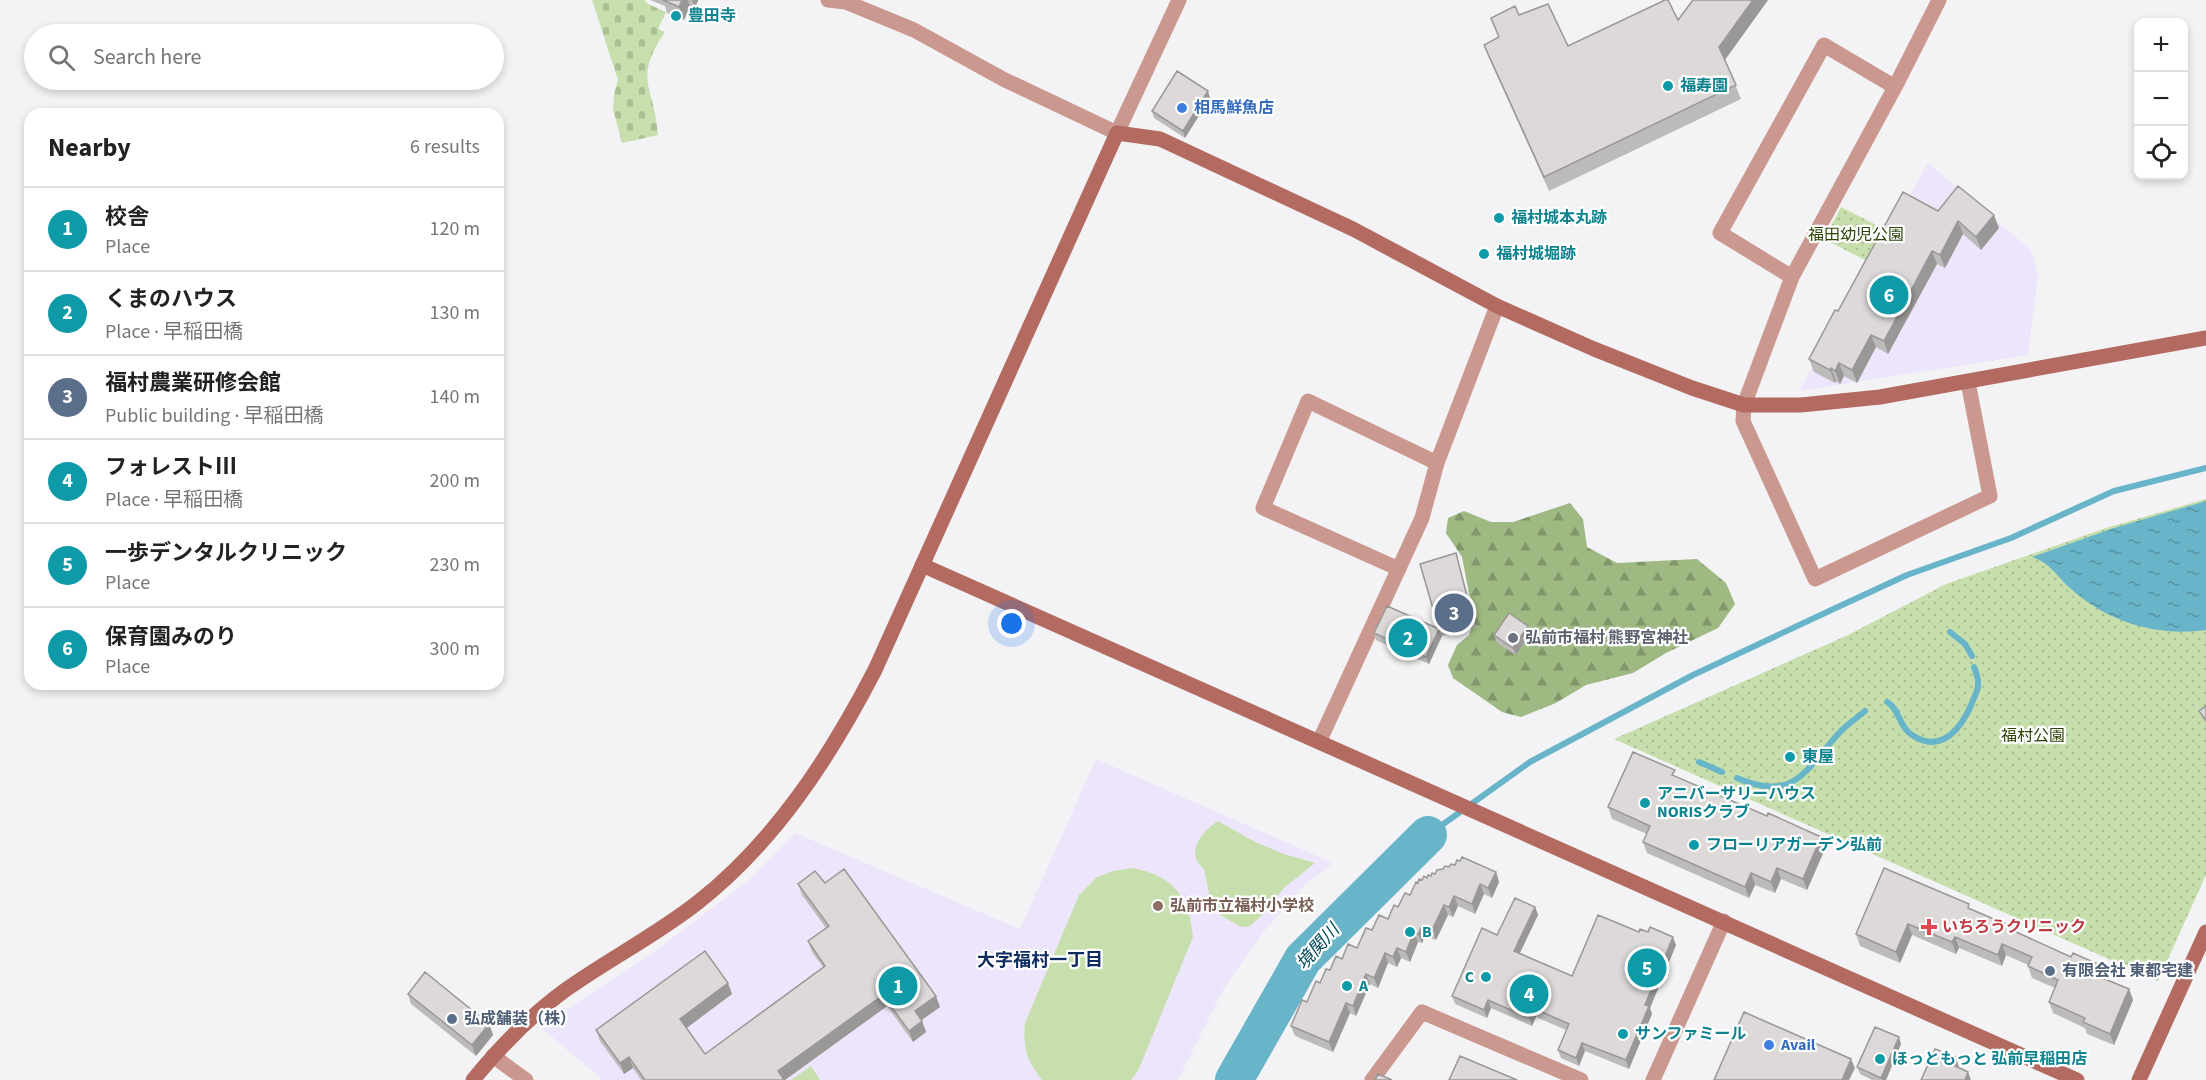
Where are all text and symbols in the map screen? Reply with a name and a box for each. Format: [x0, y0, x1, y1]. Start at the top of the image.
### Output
place label: 豊田寺 [688, 5, 736, 27]
marker: 豊田寺 [669, 9, 683, 23]
map controls [2134, 18, 2188, 180]
button: + [2134, 18, 2188, 72]
search box [24, 24, 504, 90]
icon: search [45, 41, 78, 74]
text: Search here [93, 41, 201, 73]
button: − [2134, 72, 2188, 126]
place label: 福寿園 [1680, 75, 1728, 97]
marker: 福寿園 [1661, 79, 1675, 93]
place label: 相馬鮮魚店 [1194, 97, 1274, 119]
marker: 相馬鮮魚店 [1175, 101, 1189, 115]
button: locate [2134, 126, 2188, 180]
text: Nearby [48, 129, 131, 166]
text: 6 results [410, 133, 480, 161]
text: 校舎 [105, 201, 149, 233]
place label: 福村城本丸跡 [1511, 207, 1607, 229]
marker: 福村城本丸跡 [1492, 211, 1506, 225]
text: 1 [62, 215, 73, 243]
text: 120 m [430, 215, 480, 243]
park label: 福田幼児公園 [1808, 224, 1904, 246]
text: Place [105, 233, 150, 261]
place label: 福村城堀跡 [1496, 243, 1576, 265]
marker: 福村城堀跡 [1477, 247, 1491, 261]
pin: 6 [1870, 272, 1908, 318]
text: くまのハウス [105, 283, 237, 315]
text: 2 [62, 299, 73, 327]
text: 130 m [430, 299, 480, 327]
text: Place · 早稲田橋 [105, 318, 243, 346]
text: 福村農業研修会館 [105, 367, 281, 399]
text: 3 [62, 383, 73, 411]
text: 140 m [430, 383, 480, 411]
text: Public building · 早稲田橋 [105, 402, 323, 430]
text: フォレストⅢ [105, 451, 237, 483]
text: 4 [62, 467, 73, 495]
text: 200 m [430, 467, 480, 495]
text: Place · 早稲田橋 [105, 486, 243, 514]
text: 一歩デンタルクリニック [105, 537, 347, 569]
text: 5 [62, 551, 73, 579]
text: 230 m [430, 551, 480, 579]
text: Place [105, 569, 150, 597]
pin: 3 [1434, 590, 1474, 636]
your location [997, 609, 1026, 638]
pin: 2 [1388, 616, 1428, 660]
text: 保育園みのり [105, 621, 237, 653]
place label: 弘前市福村 熊野宮神社 [1525, 627, 1688, 649]
marker: 弘前市福村 熊野宮神社 [1506, 631, 1520, 645]
text: 6 [62, 635, 73, 663]
text: 300 m [430, 635, 480, 663]
text: Place [105, 653, 150, 681]
park label: 福村公園 [2001, 725, 2065, 747]
place label: 東屋 [1802, 746, 1834, 768]
marker: 東屋 [1783, 750, 1797, 764]
place label: アニバーサリーハウス NORISクラブ [1657, 783, 1816, 823]
marker: アニバーサリーハウス NORISクラブ [1638, 796, 1652, 810]
place label: フローリアガーデン弘前 [1706, 834, 1882, 856]
marker: フローリアガーデン弘前 [1687, 838, 1701, 852]
place label: 弘前市立福村小学校 [1170, 895, 1314, 917]
marker: 弘前市立福村小学校 [1151, 899, 1165, 913]
place label: いちろうクリニック [1942, 916, 2086, 938]
water label: 境関川 [1291, 917, 1347, 975]
marker: いちろうクリニック [1920, 918, 1938, 936]
place label: B [1422, 921, 1432, 943]
marker: B [1403, 925, 1417, 939]
pin: 5 [1628, 946, 1666, 990]
district label: 大字福村一丁目 [977, 948, 1103, 973]
place label: 有限会社 東都宅建 [2062, 960, 2193, 982]
pin: 1 [878, 964, 918, 1008]
marker: 有限会社 東都宅建 [2043, 964, 2057, 978]
place label: C [1465, 966, 1474, 988]
marker: C [1479, 970, 1493, 984]
pin: 4 [1510, 972, 1549, 1016]
place label: A [1358, 975, 1369, 997]
marker: A [1340, 979, 1354, 993]
place label: 弘成舗装（株） [464, 1008, 576, 1030]
marker: 弘成舗装（株） [445, 1012, 459, 1026]
place label: サンファミール [1635, 1023, 1747, 1045]
marker: サンファミール [1616, 1027, 1630, 1041]
place label: Avail [1780, 1034, 1816, 1056]
marker: Avail [1762, 1038, 1776, 1052]
place label: ほっともっと 弘前早稲田店 [1892, 1048, 2087, 1070]
marker: ほっともっと 弘前早稲田店 [1873, 1052, 1887, 1066]

